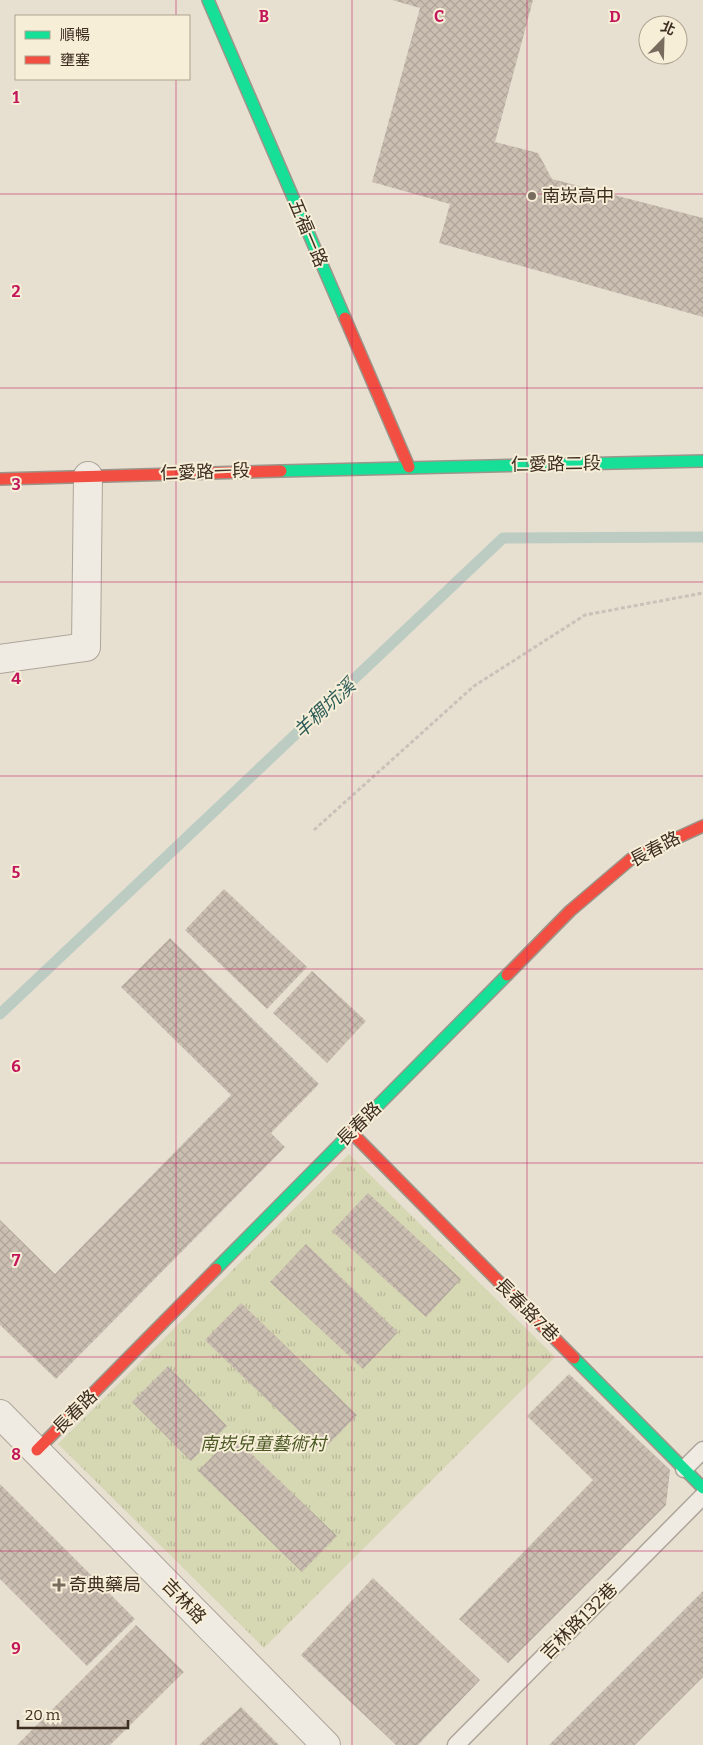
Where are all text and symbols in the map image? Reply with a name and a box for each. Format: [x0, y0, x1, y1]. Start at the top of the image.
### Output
text: B [259, 7, 269, 26]
text: C [434, 7, 444, 26]
text: D [609, 7, 621, 26]
legend [15, 15, 190, 80]
north arrow [638, 15, 688, 65]
text: 北 [658, 18, 678, 39]
text: 順暢 [60, 26, 90, 44]
text: 壅塞 [60, 51, 90, 69]
text: 1 [13, 88, 20, 107]
place label: 南崁高中 [542, 185, 614, 207]
marker: 南崁高中 [526, 190, 538, 202]
street label: 五福一路 [284, 196, 332, 270]
text: 2 [11, 282, 21, 301]
street label: 仁愛路二段 [511, 452, 601, 476]
street label: 仁愛路一段 [160, 459, 250, 485]
text: 3 [11, 475, 21, 494]
text: 4 [11, 669, 21, 688]
water label: 羊稠坑溪 [289, 672, 362, 743]
street label: 長春路 [626, 827, 684, 871]
text: 5 [12, 863, 21, 882]
text: 6 [11, 1057, 21, 1076]
street label: 長春路 [332, 1097, 386, 1151]
text: 7 [12, 1251, 21, 1270]
street label: 長春路7巷 [491, 1274, 563, 1346]
street label: 長春路 [48, 1385, 102, 1439]
park label: 南崁兒童藝術村 [200, 1433, 329, 1455]
text: 8 [11, 1445, 21, 1464]
place label: 奇典藥局 [69, 1574, 141, 1596]
street label: 吉林路 [157, 1574, 211, 1628]
street label: 吉林路132巷 [536, 1578, 622, 1664]
marker: 奇典藥局 [53, 1579, 65, 1591]
text: 9 [11, 1639, 21, 1658]
scale bar [18, 1698, 128, 1730]
text: 20 m [25, 1706, 61, 1724]

